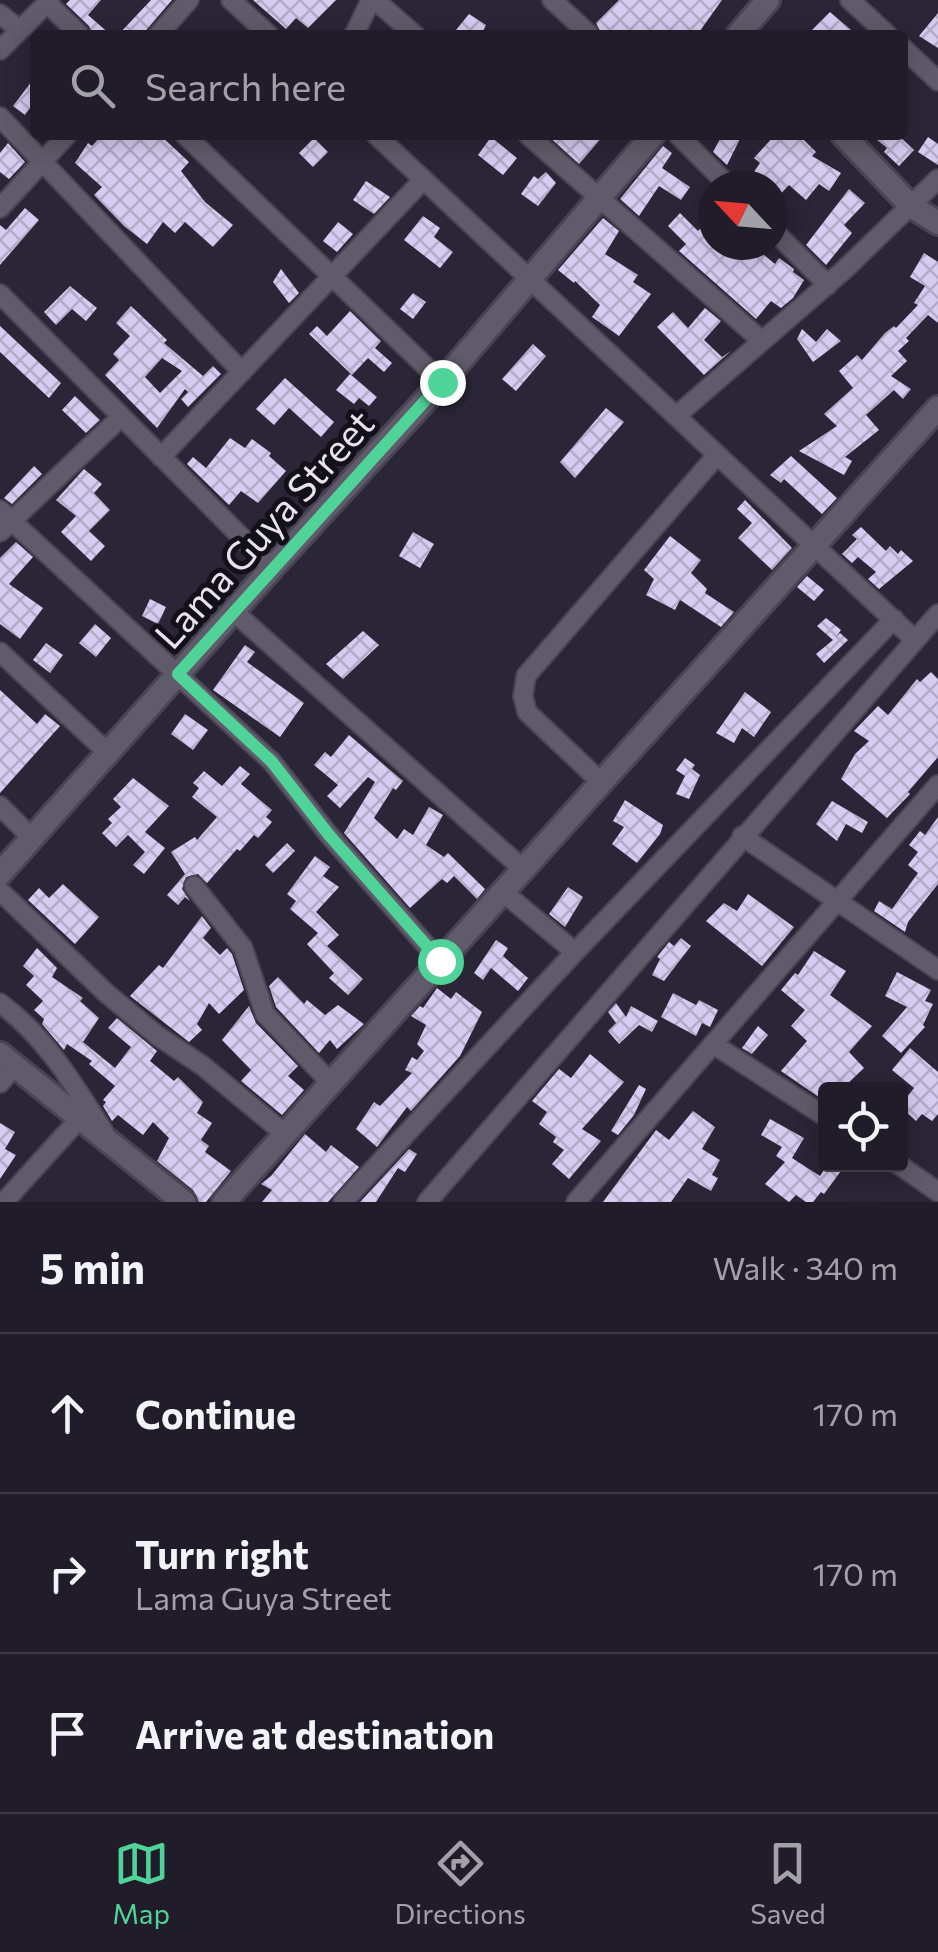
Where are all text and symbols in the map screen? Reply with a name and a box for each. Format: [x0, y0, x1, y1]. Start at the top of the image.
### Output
search box [30, 30, 908, 140]
icon: search [65, 58, 120, 113]
text: Search here [145, 62, 346, 109]
north arrow [698, 170, 788, 260]
route end [420, 360, 466, 406]
street label: Lama Guya Street [144, 399, 382, 657]
route start [418, 939, 464, 985]
map controls [818, 1082, 908, 1172]
button: locate [818, 1082, 908, 1172]
text: 5 min [40, 1241, 145, 1293]
text: Walk · 340 m [713, 1247, 898, 1287]
icon: ahead [40, 1386, 95, 1441]
text: Continue [135, 1390, 296, 1437]
text: 170 m [813, 1393, 898, 1433]
text: Turn right [135, 1530, 309, 1577]
icon: right [40, 1546, 95, 1601]
text: 170 m [813, 1553, 898, 1593]
text: Lama Guya Street [135, 1577, 392, 1617]
icon: arrive [40, 1706, 95, 1761]
text: Arrive at destination [135, 1710, 494, 1757]
tab: Map [112, 1836, 170, 1930]
tab: Directions [394, 1836, 526, 1930]
tab: Saved [750, 1836, 826, 1930]

